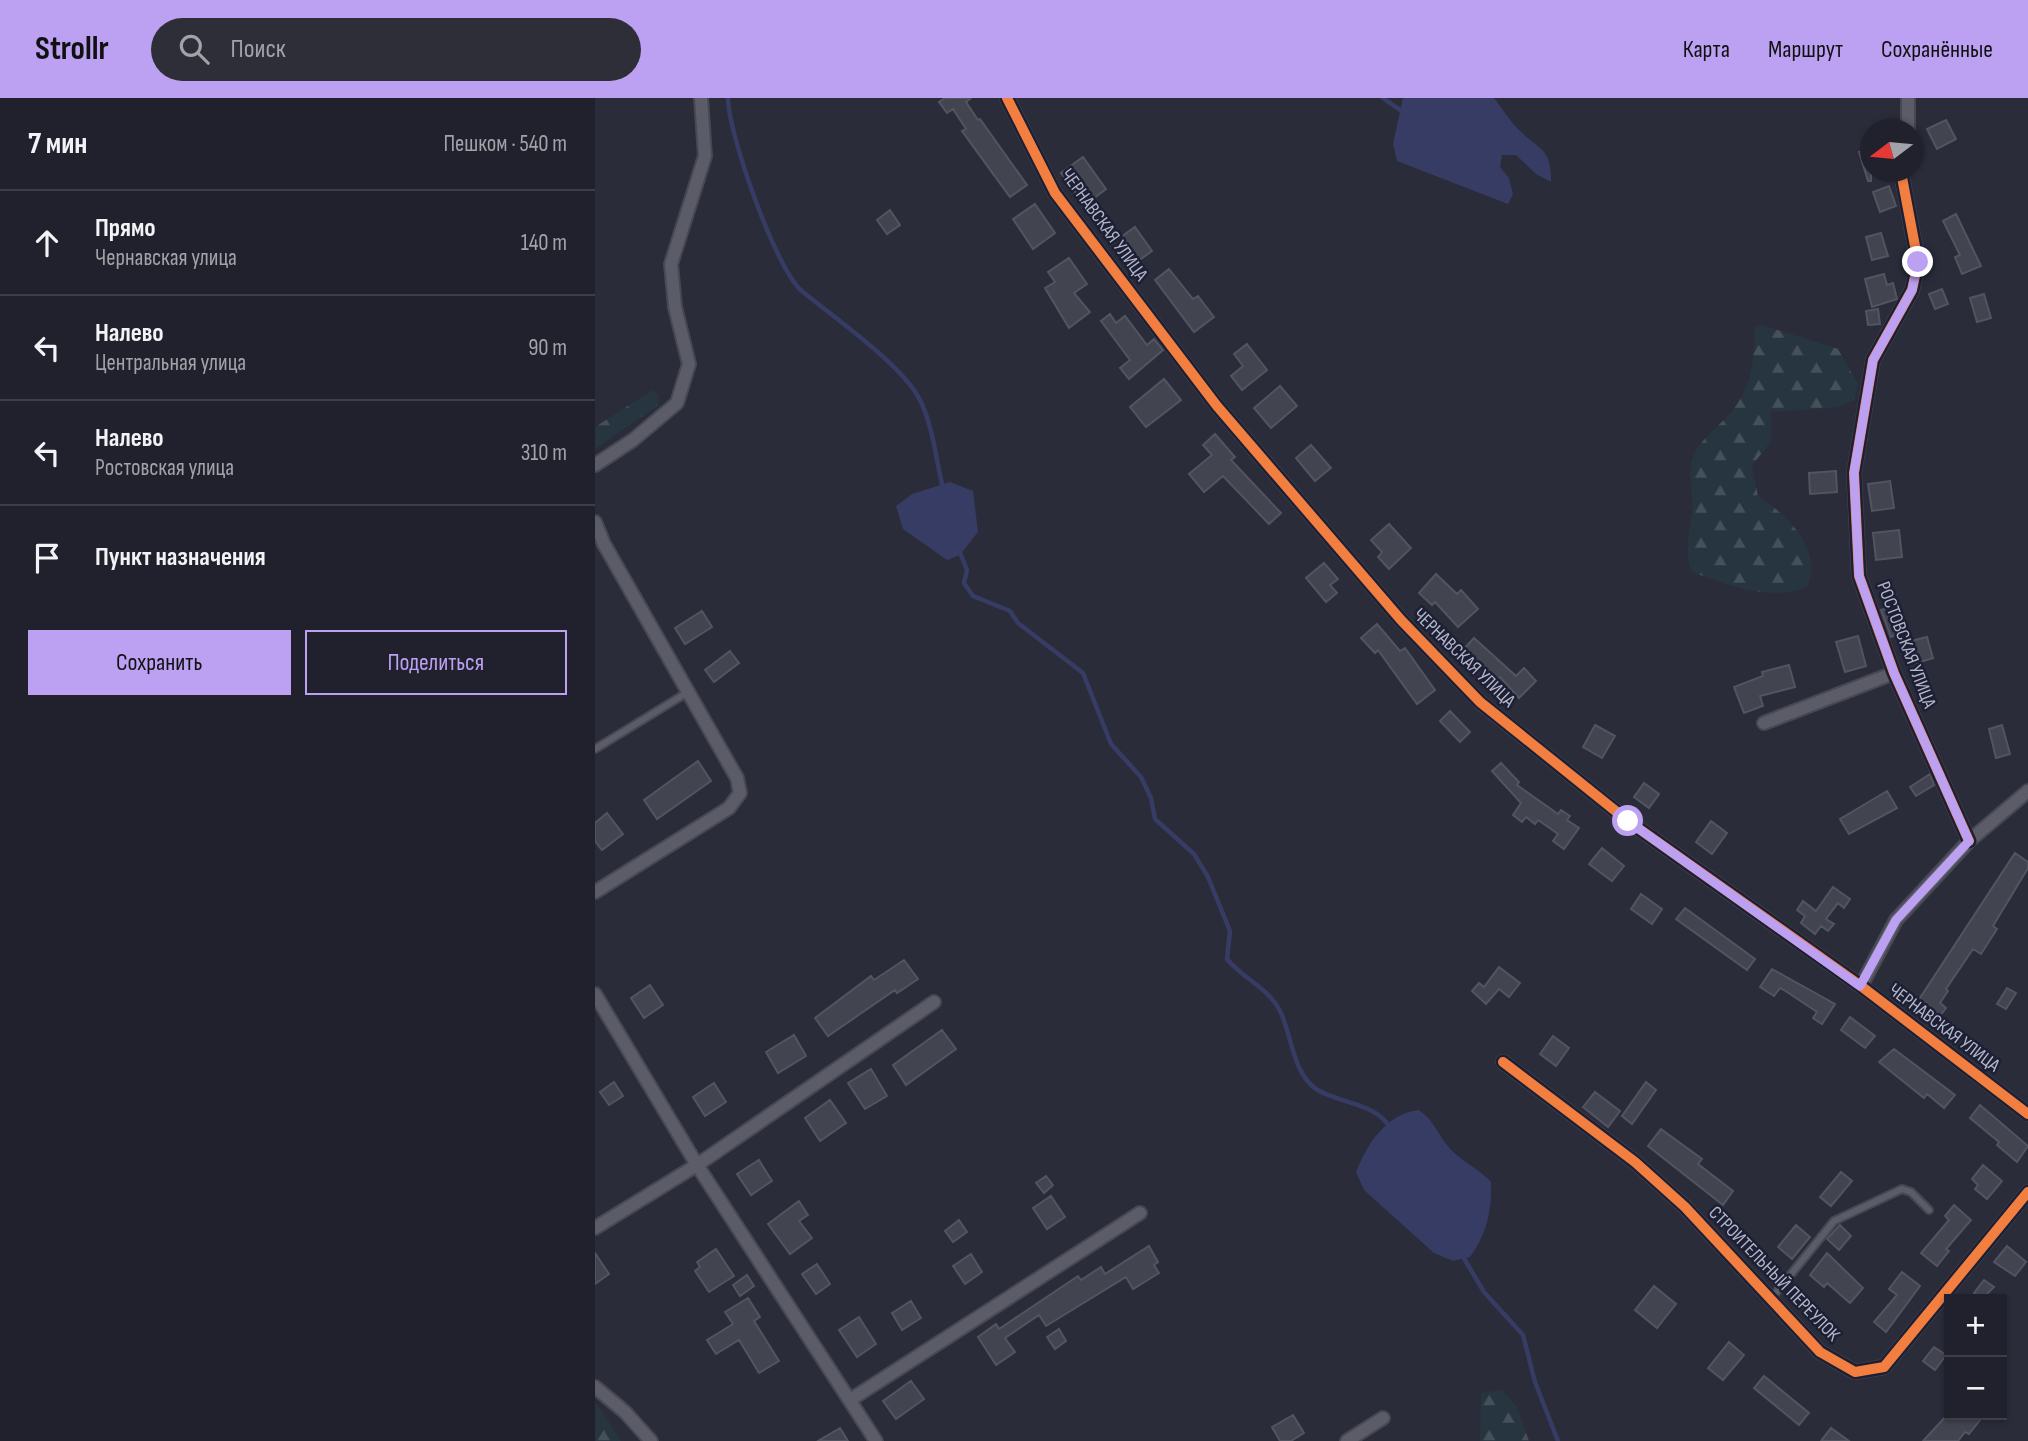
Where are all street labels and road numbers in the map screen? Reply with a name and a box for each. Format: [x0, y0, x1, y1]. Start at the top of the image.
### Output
street label: ЧЕРНАВСКАЯ УЛИЦА [1056, 164, 1153, 286]
street label: РОСТОВСКАЯ УЛИЦА [1871, 578, 1941, 712]
street label: ЧЕРНАВСКАЯ УЛИЦА [1408, 603, 1521, 713]
street label: ЧЕРНАВСКАЯ УЛИЦА [1884, 979, 2005, 1078]
street label: СТРОИТЕЛЬНЫЙ ПЕРЕУЛОК [1704, 1202, 1845, 1347]

